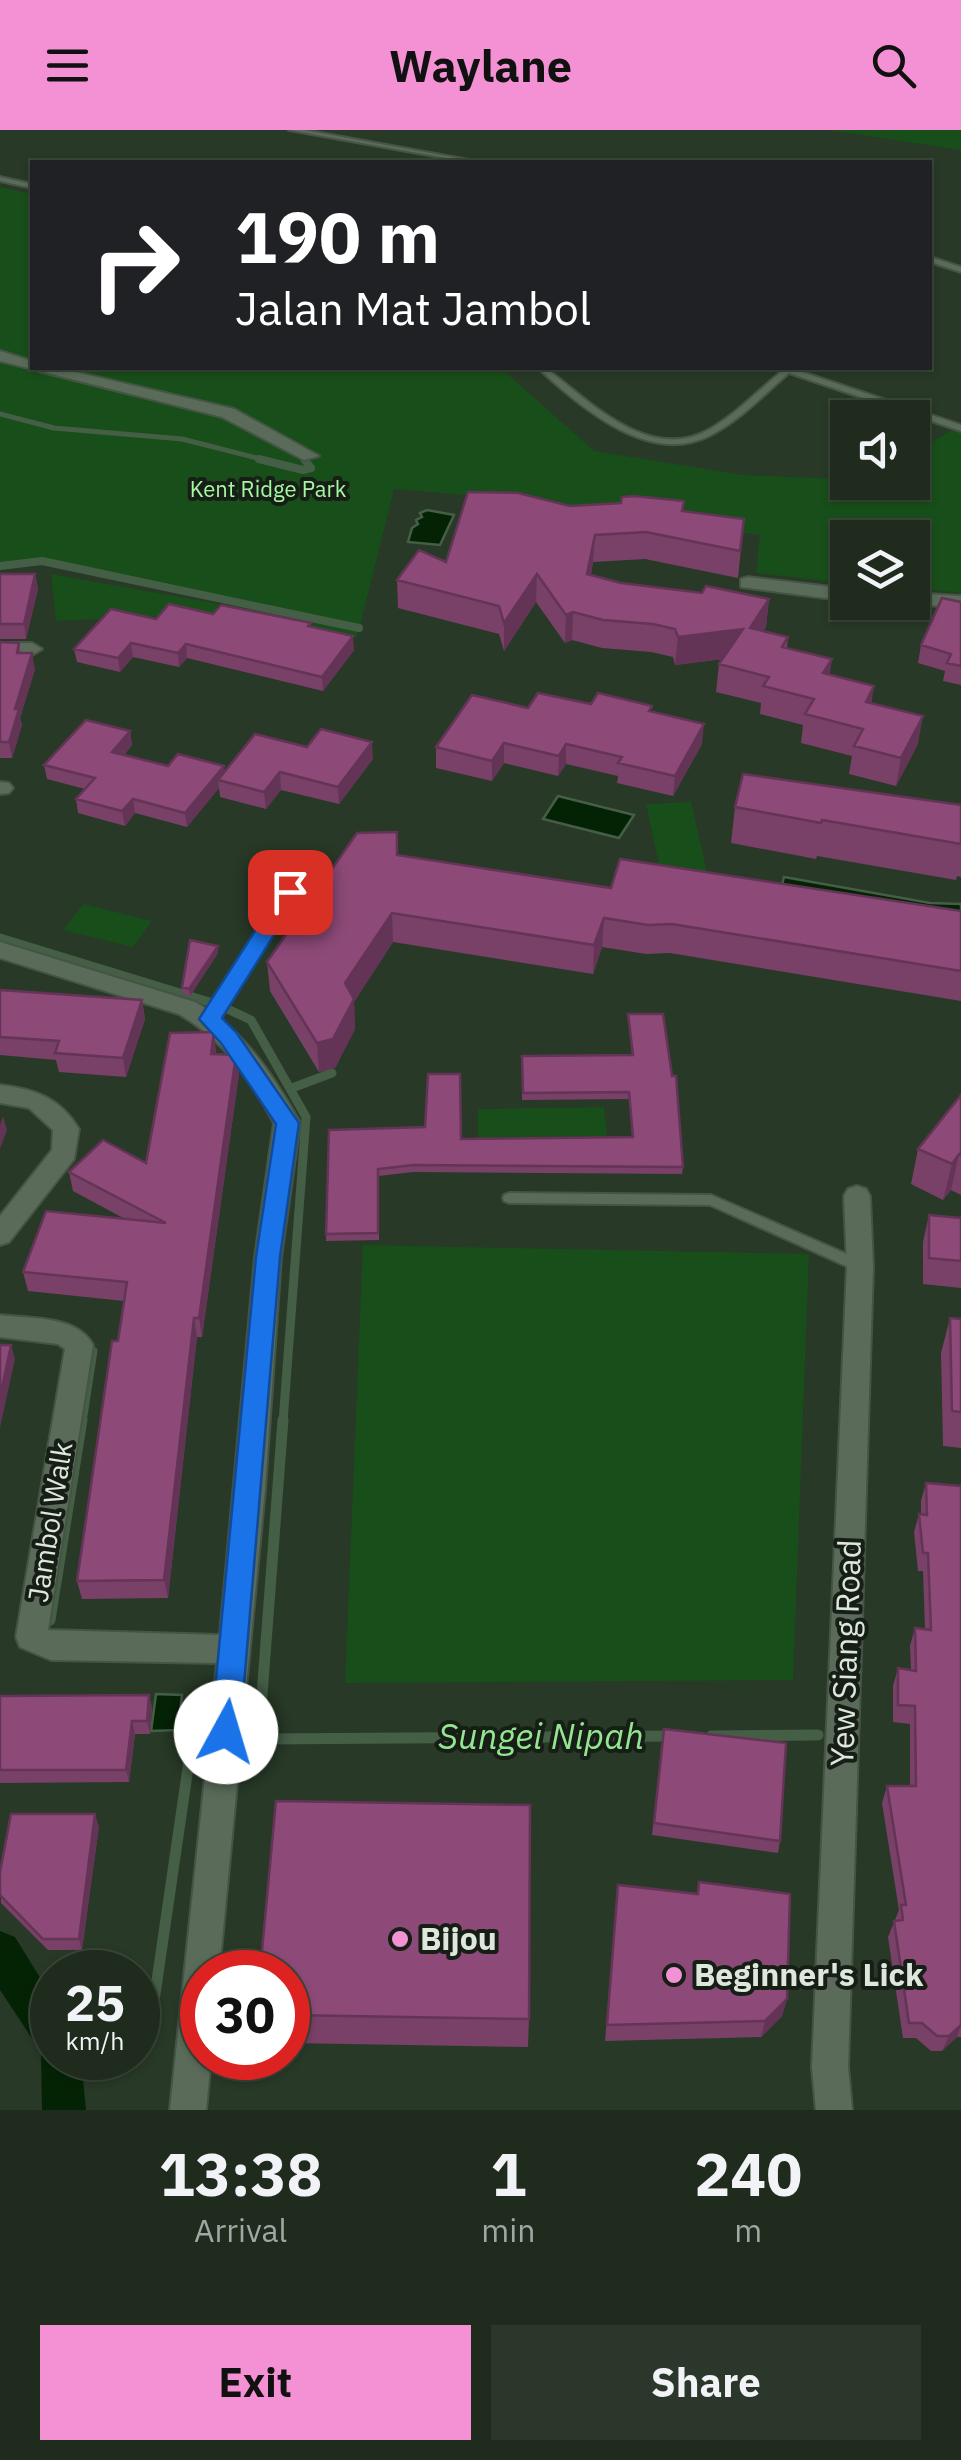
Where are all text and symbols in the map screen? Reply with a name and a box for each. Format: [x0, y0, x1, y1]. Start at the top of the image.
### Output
text: Waylane [389, 36, 572, 94]
icon: menu [40, 38, 95, 93]
icon: search [866, 38, 921, 93]
text: 190 m [235, 191, 440, 282]
icon: right [70, 200, 200, 330]
text: Jalan Mat Jambol [235, 279, 591, 337]
map controls [830, 400, 930, 620]
button: sound [830, 400, 930, 500]
park label: Kent Ridge Park [190, 474, 347, 503]
button: layers [830, 520, 930, 620]
pin [248, 850, 333, 935]
icon: arrive [263, 865, 318, 920]
street label: Jambol Walk [19, 1439, 80, 1605]
street label: Yew Siang Road [820, 1539, 870, 1767]
position arrow [174, 1680, 278, 1784]
water label: Sungei Nipah [438, 1713, 644, 1759]
place label: Bijou [420, 1917, 497, 1959]
marker: Bijou [389, 1928, 411, 1950]
speed limit sign: 30 [180, 1950, 310, 2080]
place label: Beginner's Lick [694, 1953, 924, 1995]
marker: Beginner's Lick [663, 1964, 685, 1986]
text: 25 [65, 1970, 125, 2035]
text: km/h [66, 2024, 124, 2057]
text: 13:38 [159, 2134, 323, 2213]
text: 1 [490, 2134, 526, 2213]
text: 240 [694, 2134, 802, 2213]
text: Arrival [194, 2209, 287, 2251]
text: min [481, 2209, 535, 2251]
text: m [734, 2209, 762, 2251]
button: Exit [40, 2325, 471, 2440]
button: Share [491, 2325, 921, 2440]

